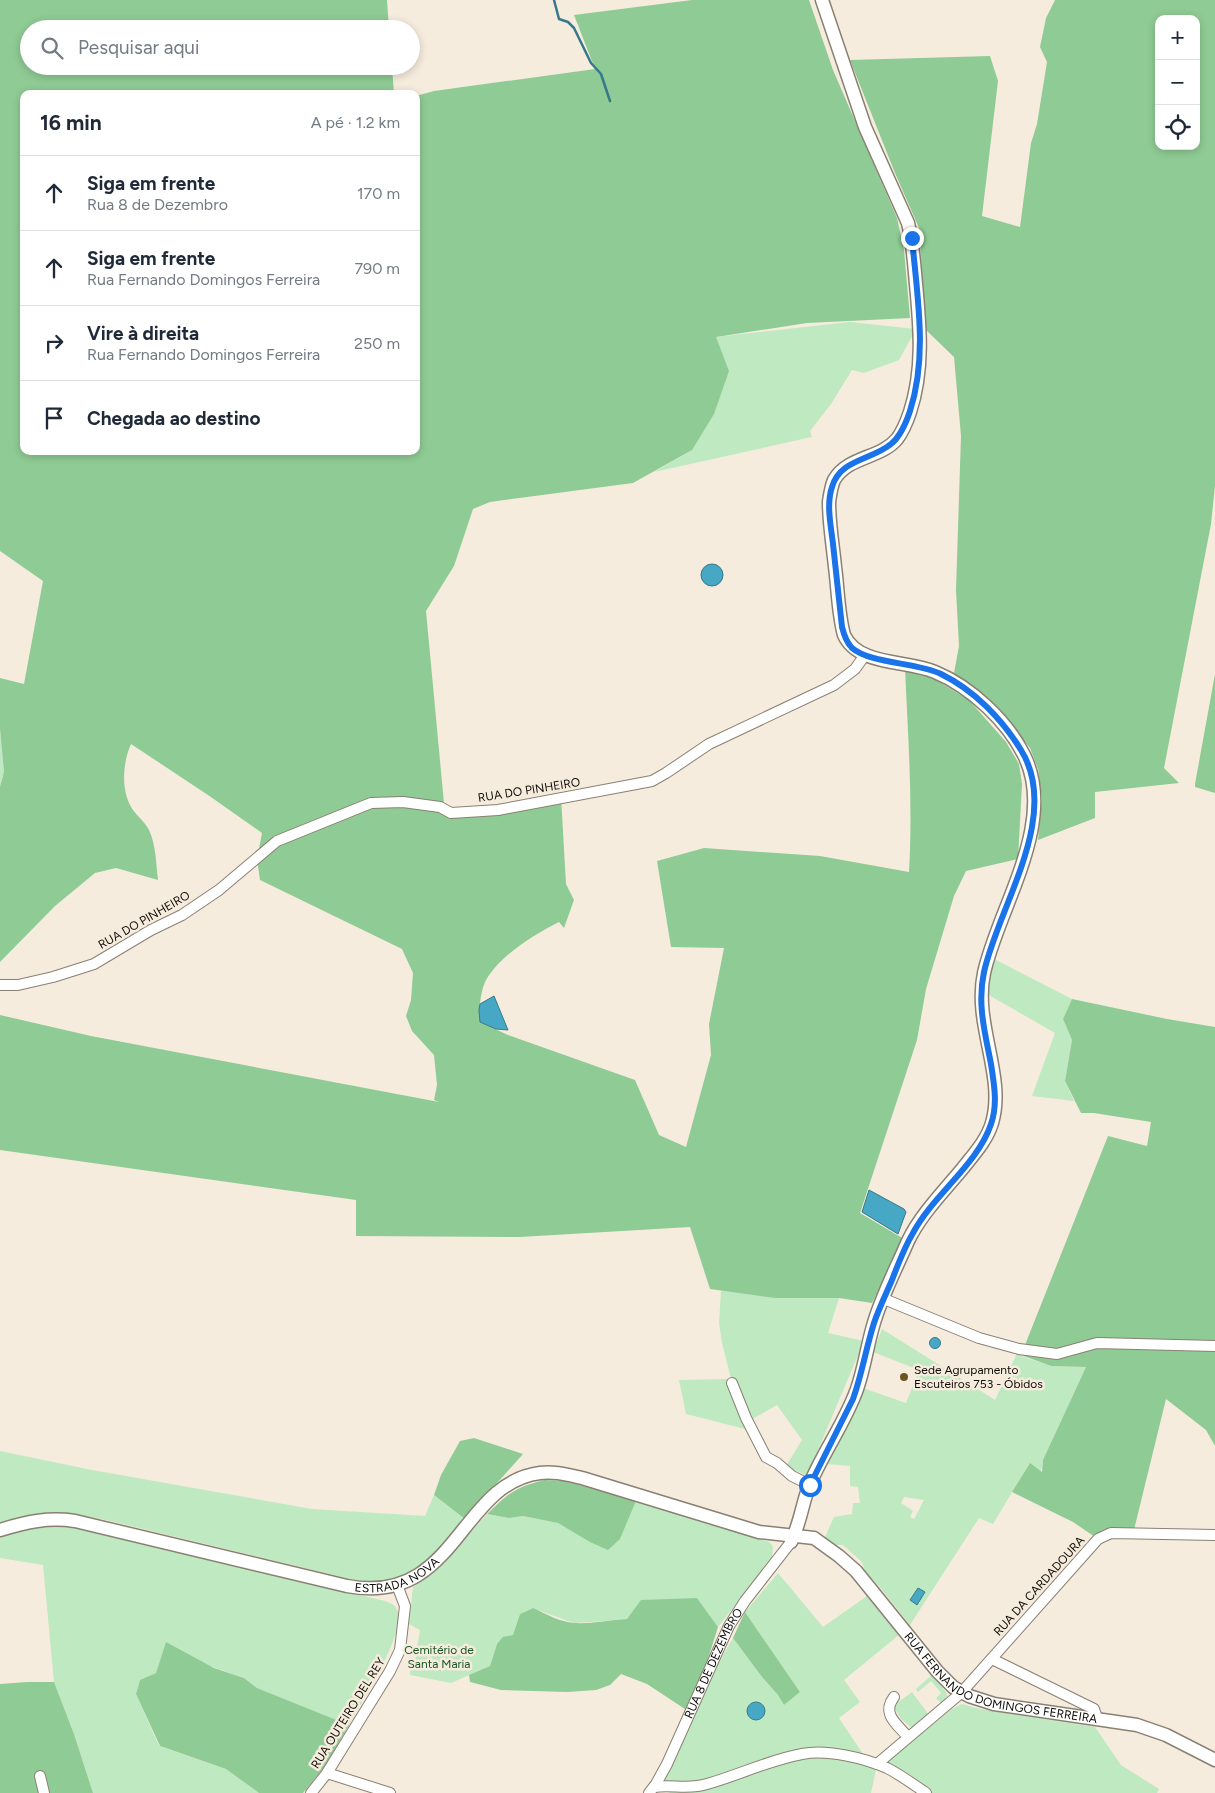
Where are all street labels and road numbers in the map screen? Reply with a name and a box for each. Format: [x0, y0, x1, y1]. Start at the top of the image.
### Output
street label: RUA DO PINHEIRO [477, 775, 581, 805]
street label: RUA DO PINHEIRO [96, 888, 192, 952]
street label: RUA DA CARDADOURA [991, 1533, 1087, 1639]
street label: ESTRADA NOVA [354, 1554, 442, 1595]
street label: RUA 8 DE DEZEMBRO [681, 1606, 745, 1721]
street label: RUA FERNANDO DOMINGOS FERREIRA [902, 1629, 1098, 1726]
street label: RUA OUTEIRO DEL REY [308, 1654, 388, 1771]

